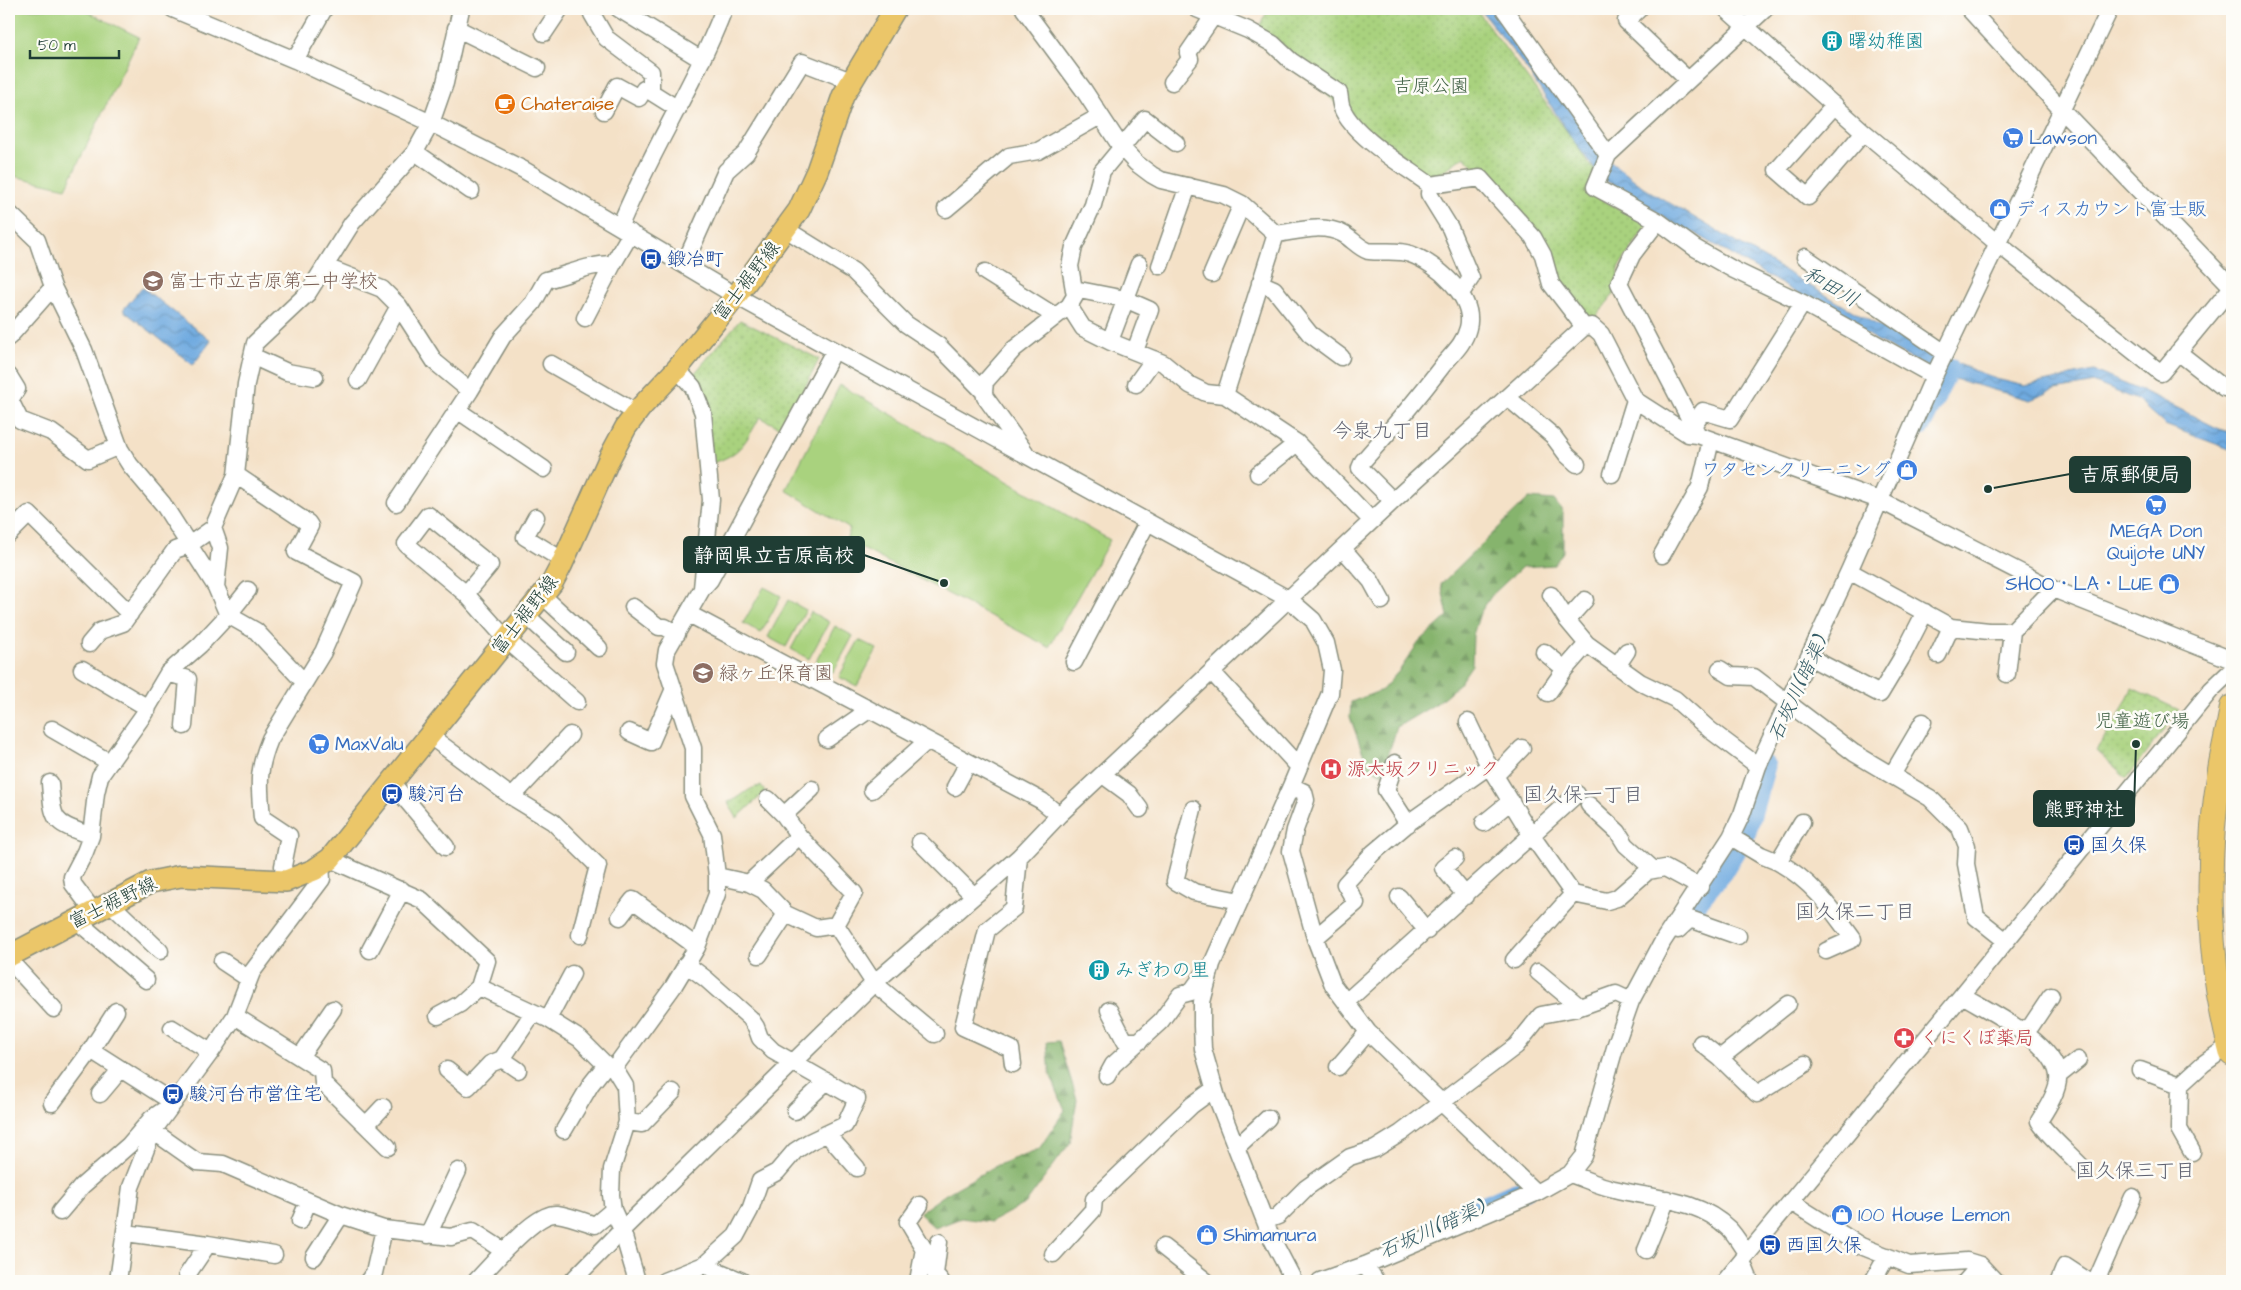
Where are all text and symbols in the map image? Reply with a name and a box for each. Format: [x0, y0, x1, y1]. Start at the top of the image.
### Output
scale bar [30, 28, 119, 60]
place label: 曙幼稚園 [1848, 28, 1924, 55]
building icon: 曙幼稚園 [1820, 29, 1844, 53]
text: 50 m [38, 35, 76, 56]
park label: 吉原公園 [1393, 73, 1469, 100]
place label: Chateraise [521, 91, 614, 118]
cafe icon: Chateraise [493, 92, 517, 116]
place label: Lawson [2029, 125, 2097, 152]
supermarket icon: Lawson [2001, 126, 2025, 150]
place label: ディスカウント富士販 [2016, 196, 2206, 223]
shop icon: ディスカウント富士販 [1988, 197, 2012, 221]
street label: 富士裾野線 [707, 235, 787, 327]
place label: 鍛冶町 [667, 246, 724, 273]
bus stop icon: 鍛冶町 [639, 247, 663, 271]
water label: 和田川 [1798, 260, 1864, 314]
place label: 富士市立吉原第二中学校 [169, 268, 378, 295]
school or university icon: 富士市立吉原第二中学校 [141, 269, 165, 293]
district label: 今泉九丁目 [1332, 417, 1432, 445]
place label: ワタセンクリーニング [1701, 457, 1891, 484]
callout: 吉原郵便局 [2070, 457, 2190, 492]
shop icon: ワタセンクリーニング [1895, 458, 1919, 482]
text: 吉原郵便局 [2080, 461, 2180, 489]
supermarket icon: MEGA Don Quijote UNY [2144, 493, 2168, 517]
place label: MEGA Don Quijote UNY [2107, 518, 2205, 567]
callout: 静岡県立吉原高校 [684, 537, 864, 572]
text: 静岡県立吉原高校 [694, 542, 854, 570]
street label: 富士裾野線 [485, 569, 565, 661]
place label: SHOO・LA・LUE [2005, 571, 2153, 598]
shop icon: SHOO・LA・LUE [2157, 572, 2181, 596]
water label: 石坂川(暗渠) [1761, 630, 1835, 746]
place label: 緑ヶ丘保育園 [719, 660, 833, 687]
school or university icon: 緑ヶ丘保育園 [691, 661, 715, 685]
park label: 児童遊び場 [2094, 708, 2190, 735]
place label: MaxValu [335, 731, 404, 758]
supermarket icon: MaxValu [307, 732, 331, 756]
place label: 源太坂クリニック [1347, 756, 1499, 783]
hospital icon: 源太坂クリニック [1319, 757, 1343, 781]
place label: 駿河台 [408, 781, 465, 808]
district label: 国久保一丁目 [1523, 781, 1643, 809]
bus stop icon: 駿河台 [380, 782, 404, 806]
callout: 熊野神社 [2034, 791, 2134, 826]
text: 熊野神社 [2044, 796, 2124, 824]
place label: 国久保 [2090, 832, 2147, 859]
bus stop icon: 国久保 [2062, 833, 2086, 857]
street label: 富士裾野線 [64, 870, 162, 936]
district label: 国久保二丁目 [1795, 898, 1915, 926]
place label: みぎわの里 [1115, 957, 1210, 984]
building icon: みぎわの里 [1087, 958, 1111, 982]
place label: くにくぼ薬局 [1920, 1025, 2034, 1052]
pharmacy icon: くにくぼ薬局 [1892, 1026, 1916, 1050]
place label: 駿河台市営住宅 [189, 1081, 322, 1108]
bus stop icon: 駿河台市営住宅 [161, 1082, 185, 1106]
district label: 国久保三丁目 [2075, 1157, 2195, 1185]
water label: 石坂川(暗渠) [1375, 1193, 1491, 1266]
place label: 100 House Lemon [1858, 1202, 2010, 1229]
shop icon: 100 House Lemon [1830, 1203, 1854, 1227]
place label: Shimamura [1223, 1222, 1317, 1249]
shop icon: Shimamura [1195, 1223, 1219, 1247]
place label: 西国久保 [1786, 1232, 1862, 1259]
bus stop icon: 西国久保 [1758, 1233, 1782, 1257]

